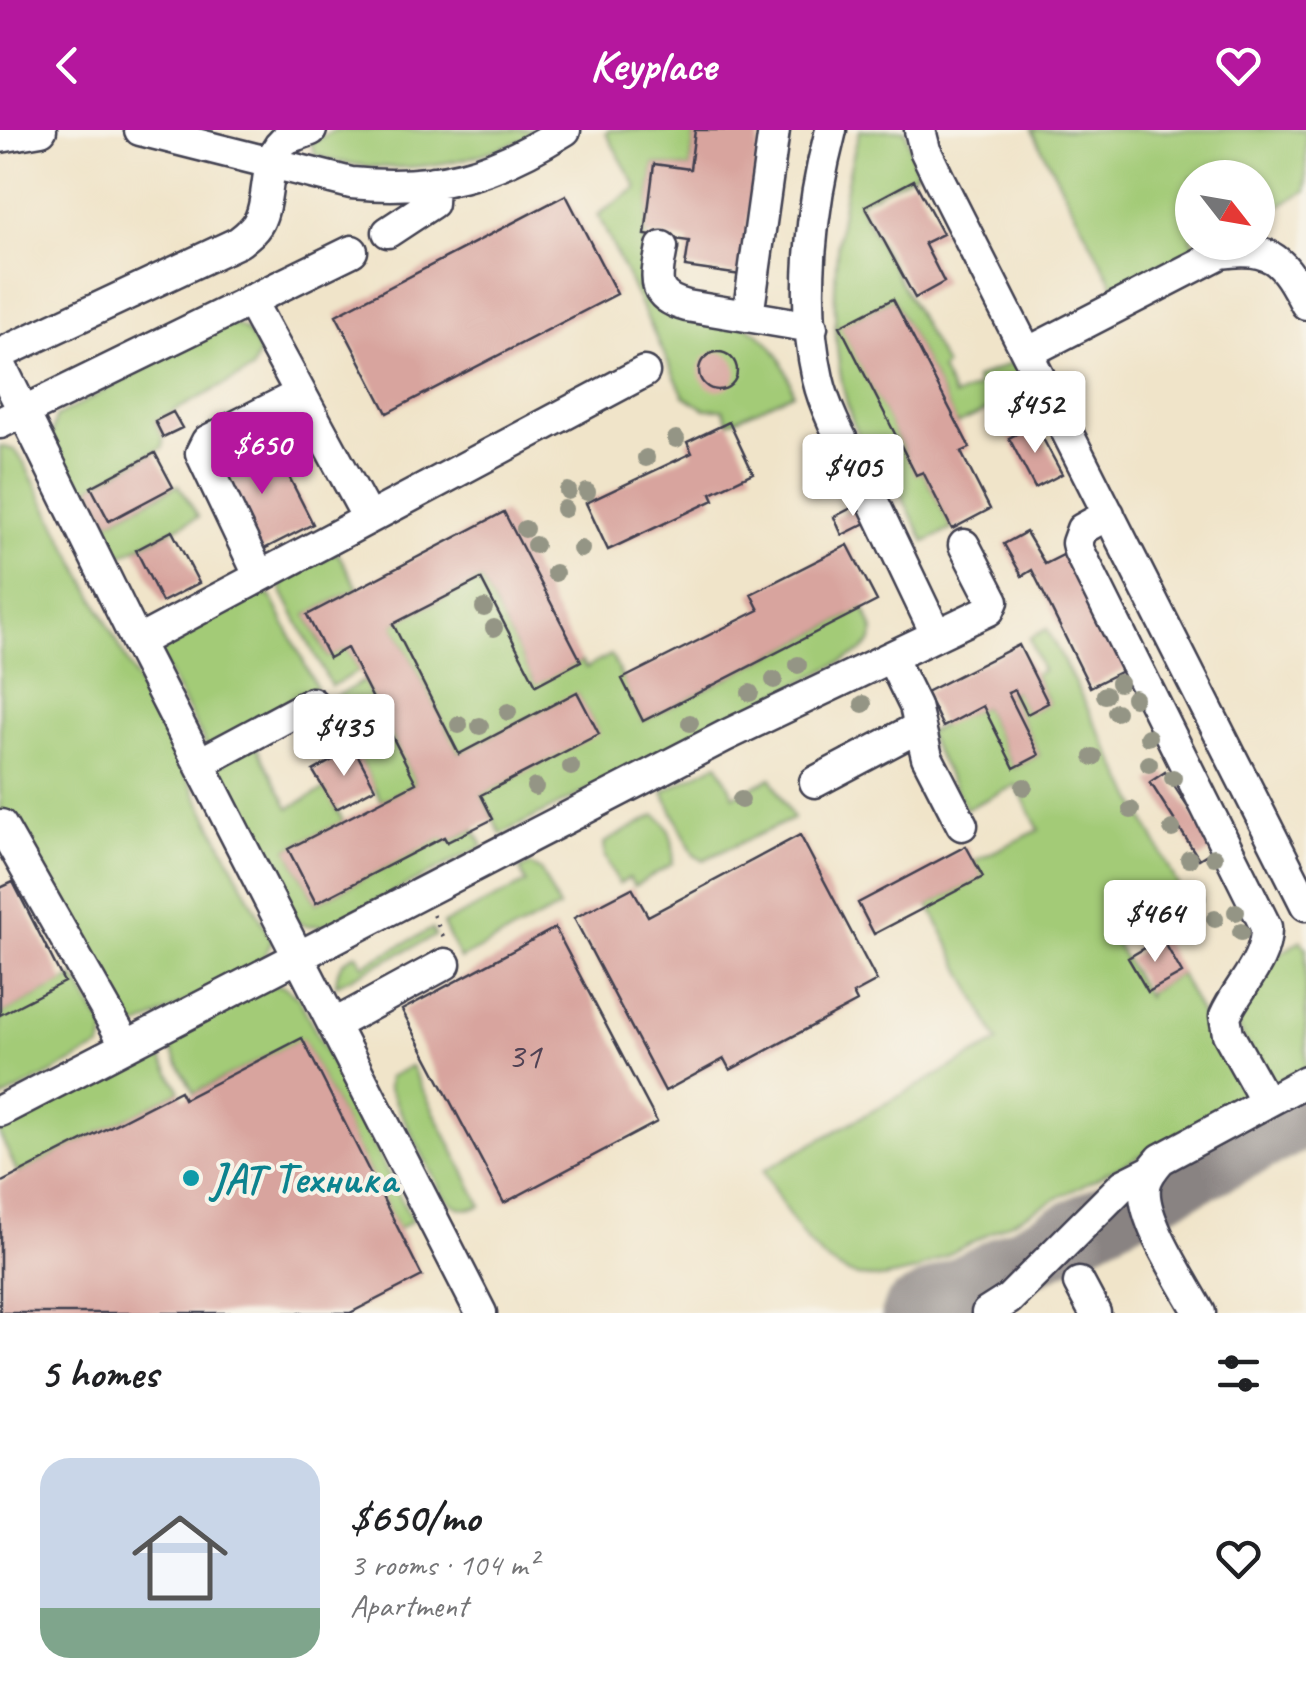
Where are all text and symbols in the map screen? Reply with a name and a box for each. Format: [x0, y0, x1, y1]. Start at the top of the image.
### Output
text: Keyplace [590, 37, 716, 94]
icon: back [40, 38, 95, 93]
icon: heart [1211, 38, 1266, 93]
north arrow [1175, 160, 1275, 260]
map controls [1175, 160, 1275, 260]
pin: $452 [976, 371, 1094, 456]
text: $452 [1006, 383, 1064, 424]
pin: $650 [203, 412, 321, 497]
text: $650 [233, 424, 291, 465]
pin: $405 [794, 434, 912, 519]
text: $405 [824, 446, 882, 487]
pin: $435 [285, 694, 403, 779]
text: $435 [315, 706, 373, 747]
pin: $464 [1096, 880, 1214, 965]
text: $464 [1126, 892, 1184, 933]
house number: 31 [507, 1032, 543, 1079]
place label: ЈАТ Техника [208, 1153, 401, 1206]
marker: ЈАТ Техника [180, 1167, 202, 1189]
icon: filters [1211, 1346, 1266, 1401]
text: 5 homes [40, 1347, 158, 1400]
text: $650/mo [350, 1491, 480, 1544]
icon: home [120, 1498, 240, 1618]
icon: heart [1211, 1531, 1266, 1586]
text: 3 rooms · 104 m² [350, 1544, 537, 1585]
text: Apartment [350, 1585, 468, 1626]

